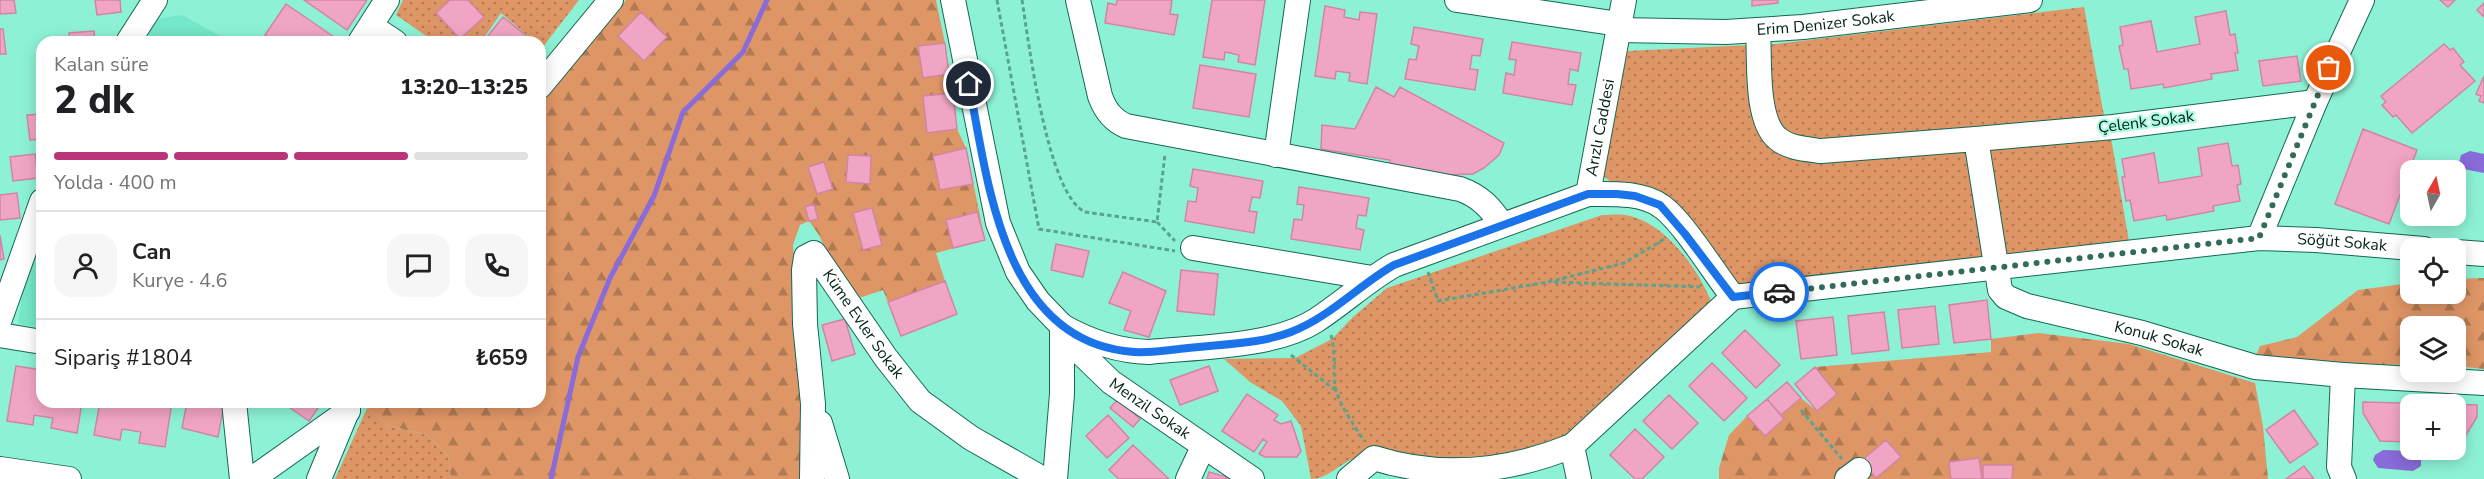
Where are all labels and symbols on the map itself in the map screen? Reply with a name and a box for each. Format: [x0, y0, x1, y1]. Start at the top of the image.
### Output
street label: Erim Denizer Sokak [1756, 5, 1897, 41]
pin [2303, 42, 2354, 93]
pin [943, 58, 994, 109]
street label: Arızlı Caddesi [1580, 77, 1620, 178]
street label: Çelenk Sokak [2097, 105, 2196, 139]
north arrow [2400, 160, 2466, 226]
street label: Söğüt Sokak [2297, 228, 2389, 257]
courier [1749, 262, 1809, 322]
street label: Küme Evler Sokak [817, 265, 910, 384]
street label: Konuk Sokak [2112, 316, 2207, 362]
street label: Menzil Sokak [1105, 373, 1196, 445]

